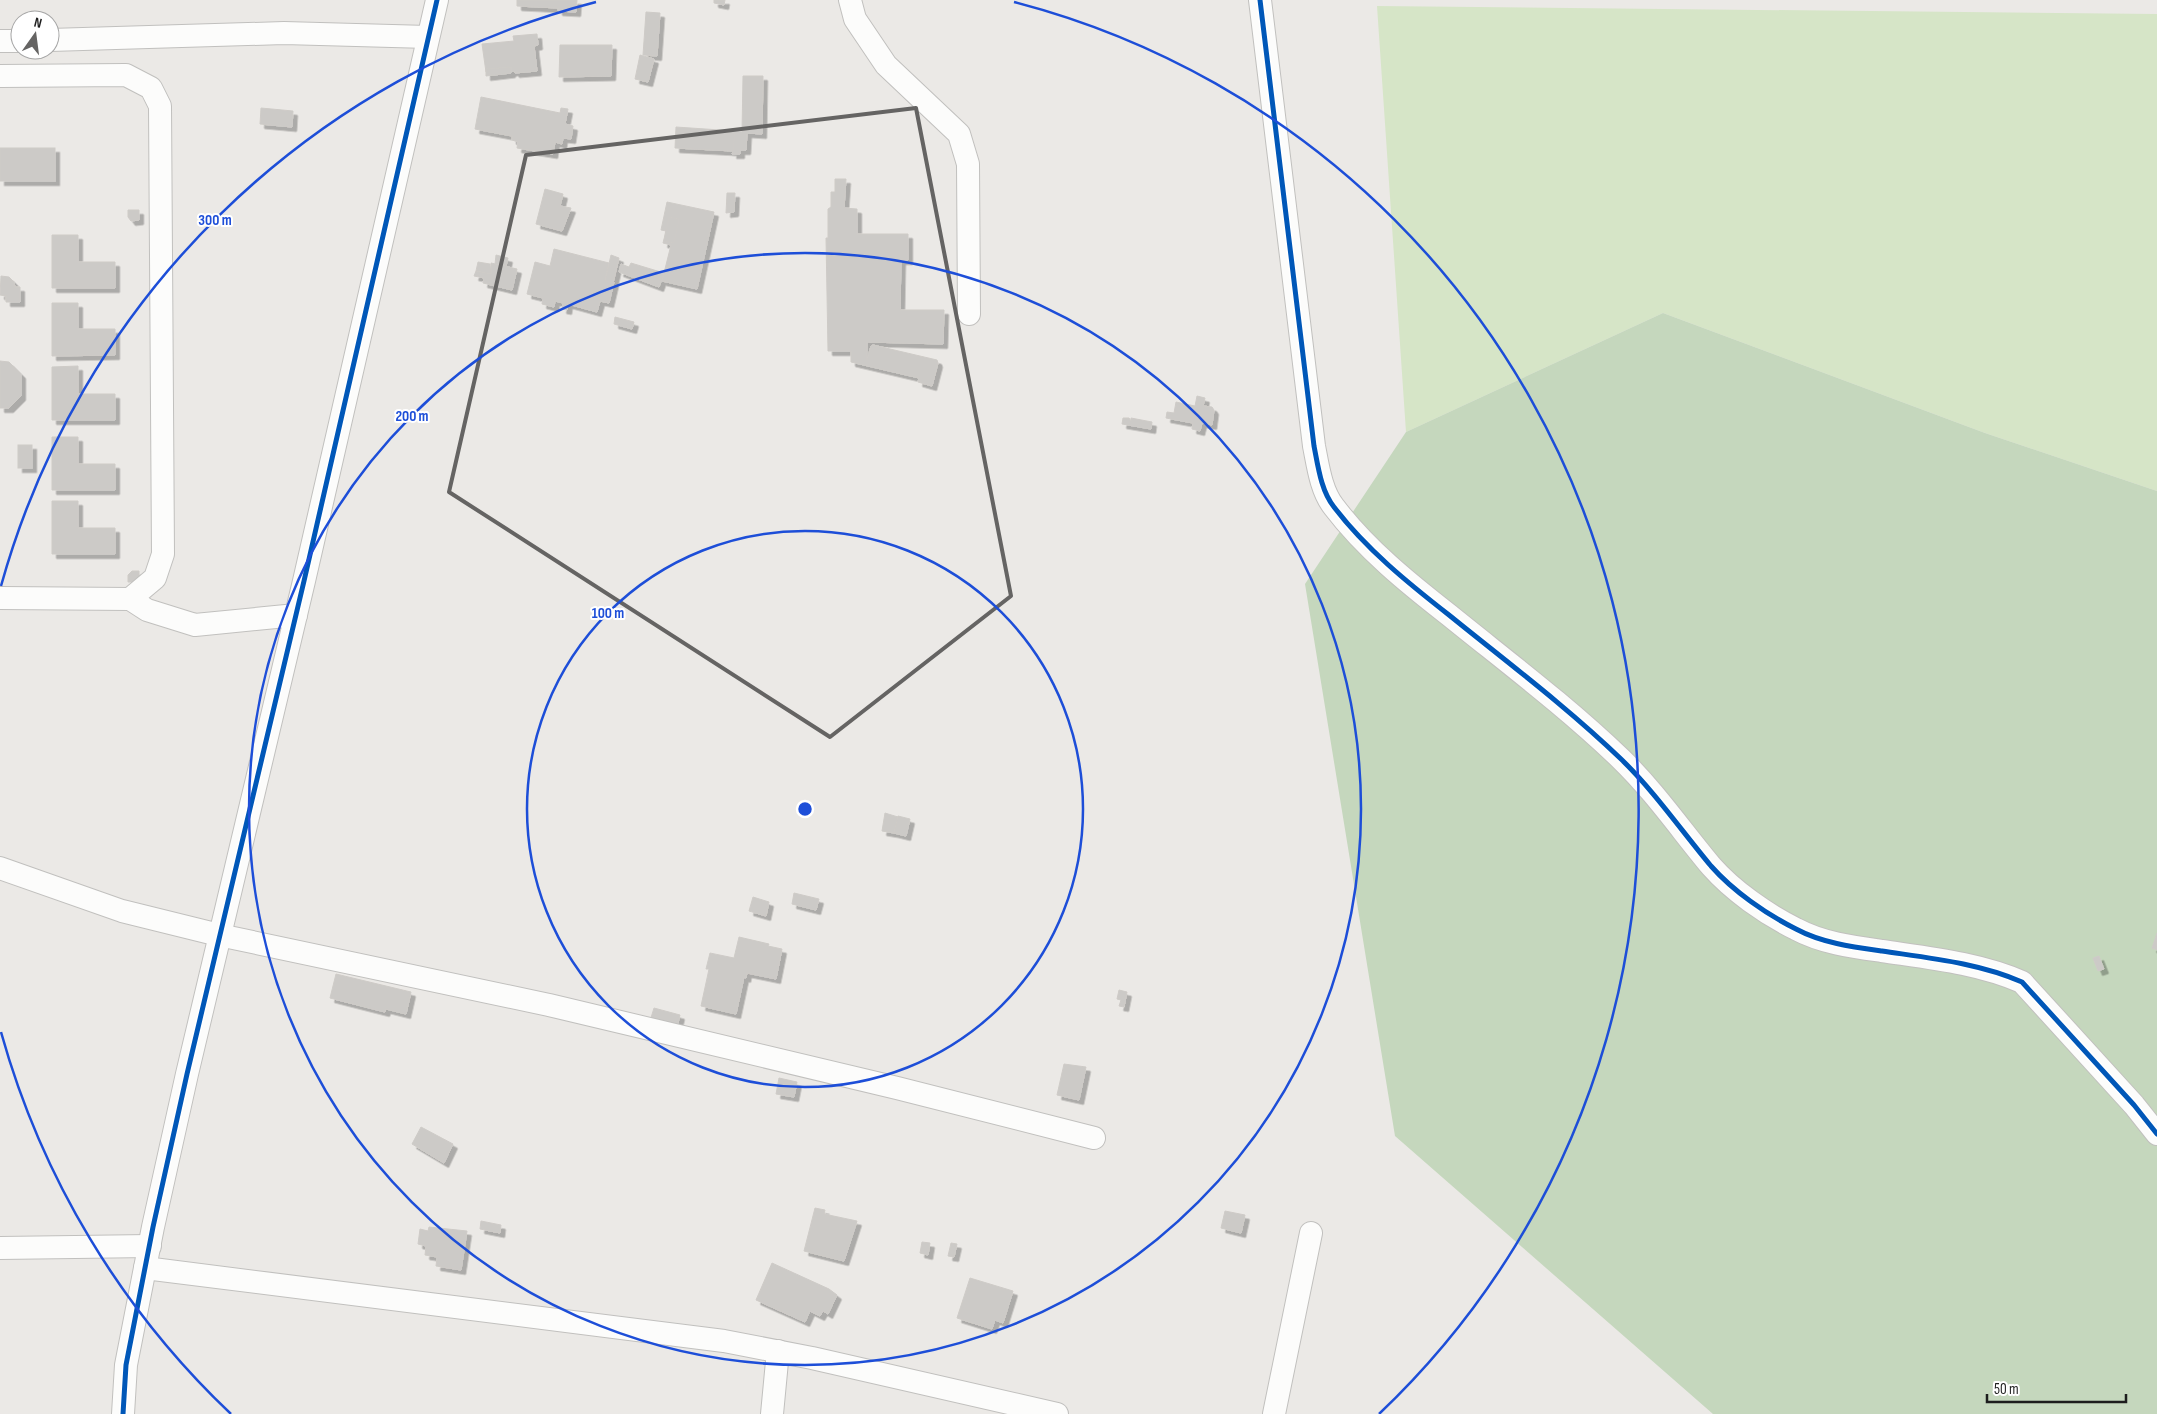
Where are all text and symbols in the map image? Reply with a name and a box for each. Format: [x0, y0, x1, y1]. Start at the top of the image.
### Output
north arrow [10, 10, 60, 60]
text: N [32, 14, 44, 32]
text: 300 m [198, 211, 232, 230]
text: 200 m [395, 407, 429, 426]
text: 100 m [592, 604, 624, 623]
centre of rings [796, 800, 814, 818]
scale bar [1987, 1372, 2126, 1404]
text: 50 m [1994, 1380, 2019, 1399]

